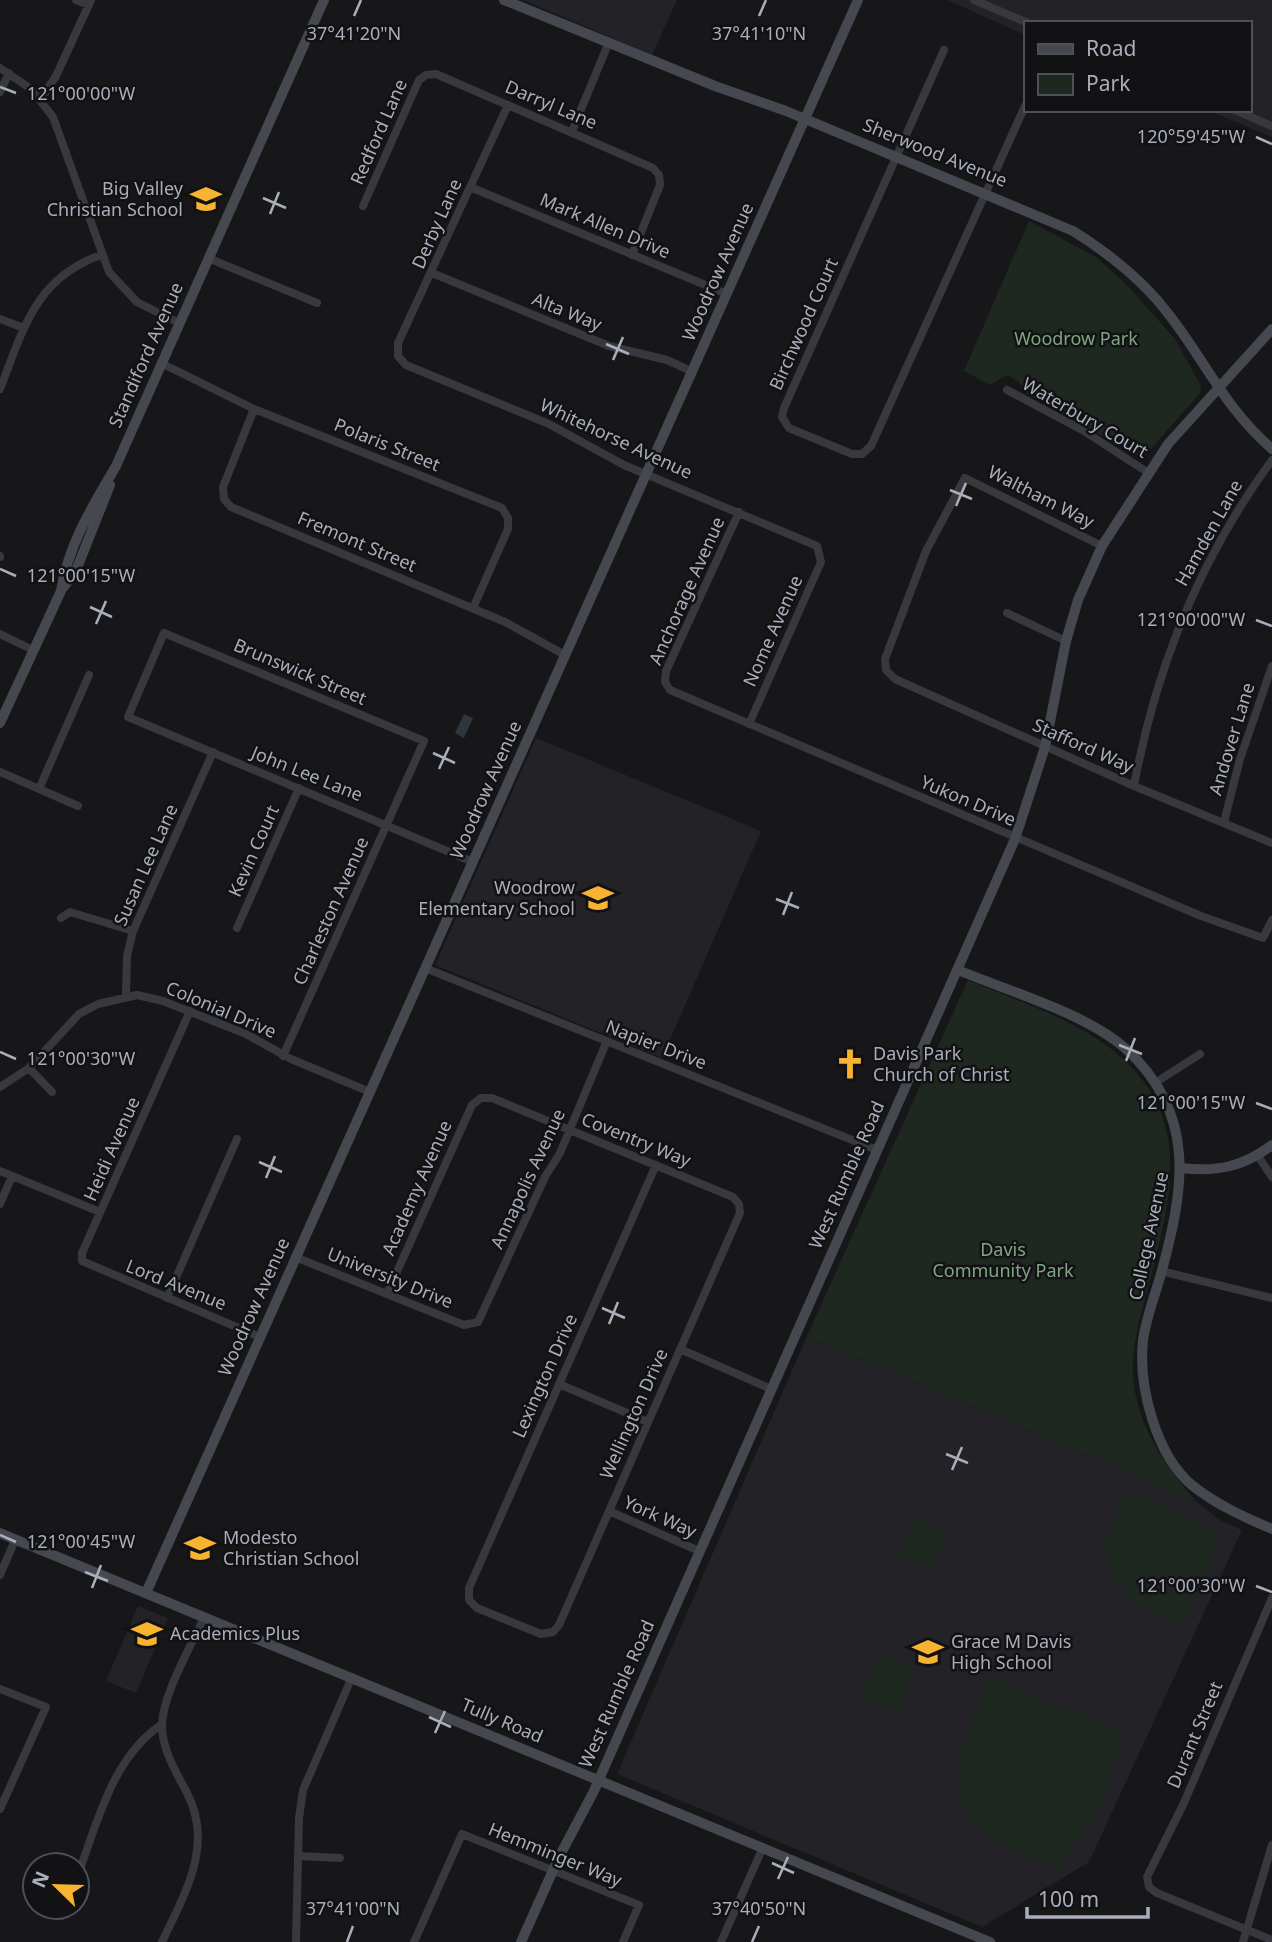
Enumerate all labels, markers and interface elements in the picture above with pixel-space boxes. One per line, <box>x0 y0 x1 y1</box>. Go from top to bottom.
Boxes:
text: 37°41'20"N <box>307 21 401 45</box>
text: 37°41'10"N <box>712 21 806 45</box>
legend <box>1024 21 1251 112</box>
text: Road <box>1086 34 1136 62</box>
text: Park <box>1086 69 1131 97</box>
street label: Darryl Lane <box>502 74 601 134</box>
street label: Redford Lane <box>344 75 412 188</box>
text: 121°00'00"W <box>27 81 135 105</box>
street label: Sherwood Avenue <box>860 112 1011 192</box>
text: 120°59'45"W <box>1137 124 1245 148</box>
street label: Derby Lane <box>406 175 467 272</box>
place label: Big Valley Christian School <box>47 176 184 221</box>
school or university icon: Big Valley Christian School <box>189 182 223 216</box>
street label: Mark Allen Drive <box>537 187 674 263</box>
street label: Woodrow Avenue <box>676 199 758 344</box>
street label: Birchwood Court <box>763 253 843 393</box>
street label: Standiford Avenue <box>102 278 188 431</box>
street label: Alta Way <box>529 286 607 336</box>
park label: Woodrow Park <box>1014 326 1138 350</box>
street label: Waterbury Court <box>1018 371 1153 463</box>
street label: Whitehorse Avenue <box>536 392 696 484</box>
street label: Polaris Street <box>331 412 444 476</box>
street label: Waltham Way <box>984 459 1099 534</box>
street label: Hamden Lane <box>1169 475 1247 590</box>
street label: Fremont Street <box>294 505 421 577</box>
street label: Anchorage Avenue <box>643 513 729 668</box>
text: 121°00'15"W <box>27 563 135 587</box>
street label: Nome Avenue <box>737 571 807 690</box>
text: 121°00'00"W <box>1137 607 1245 631</box>
street label: Brunswick Street <box>230 632 371 710</box>
street label: Andover Lane <box>1203 680 1260 798</box>
street label: Stafford Way <box>1029 712 1138 778</box>
street label: Woodrow Avenue <box>444 717 526 862</box>
street label: John Lee Lane <box>246 739 367 806</box>
street label: Yukon Drive <box>917 769 1020 831</box>
street label: Susan Lee Lane <box>108 800 183 929</box>
street label: Kevin Court <box>222 801 284 900</box>
street label: Charleston Avenue <box>287 833 374 988</box>
place label: Woodrow Elementary School <box>418 875 575 920</box>
school or university icon: Woodrow Elementary School <box>581 881 615 915</box>
street label: Colonial Drive <box>163 975 280 1043</box>
street label: Napier Drive <box>602 1014 710 1074</box>
place label: Davis Park Church of Christ <box>873 1041 1010 1086</box>
text: 121°00'30"W <box>27 1046 135 1070</box>
church icon: Davis Park Church of Christ <box>833 1047 867 1081</box>
text: 121°00'15"W <box>1137 1090 1245 1114</box>
street label: Heidi Avenue <box>77 1093 145 1205</box>
street label: West Rumble Road <box>803 1097 889 1252</box>
street label: Annapolis Avenue <box>484 1105 570 1252</box>
street label: Coventry Way <box>578 1106 695 1172</box>
street label: Academy Avenue <box>376 1116 457 1259</box>
street label: College Avenue <box>1123 1169 1173 1302</box>
street label: Woodrow Avenue <box>212 1234 294 1379</box>
park label: Davis Community Park <box>932 1237 1074 1282</box>
street label: University Drive <box>324 1241 457 1313</box>
street label: Lord Avenue <box>123 1253 230 1315</box>
street label: Lexington Drive <box>506 1310 582 1441</box>
street label: Wellington Drive <box>594 1345 673 1483</box>
street label: York Way <box>620 1489 701 1543</box>
place label: Modesto Christian School <box>223 1525 359 1570</box>
text: 121°00'45"W <box>27 1529 135 1553</box>
school or university icon: Modesto Christian School <box>183 1531 217 1565</box>
text: 121°00'30"W <box>1137 1573 1245 1597</box>
street label: West Rumble Road <box>573 1616 659 1771</box>
school or university icon: Academics Plus <box>130 1617 164 1651</box>
place label: Academics Plus <box>170 1621 300 1645</box>
place label: Grace M Davis High School <box>951 1629 1071 1674</box>
school or university icon: Grace M Davis High School <box>911 1635 945 1669</box>
street label: Durant Street <box>1161 1677 1228 1792</box>
street label: Tully Road <box>458 1692 547 1748</box>
street label: Hemminger Way <box>485 1816 626 1892</box>
north arrow <box>21 1851 91 1921</box>
text: N <box>25 1867 55 1892</box>
scale bar <box>1027 1876 1148 1920</box>
text: 100 m <box>1038 1885 1099 1913</box>
text: 37°41'00"N <box>306 1896 400 1920</box>
text: 37°40'50"N <box>712 1896 806 1920</box>

